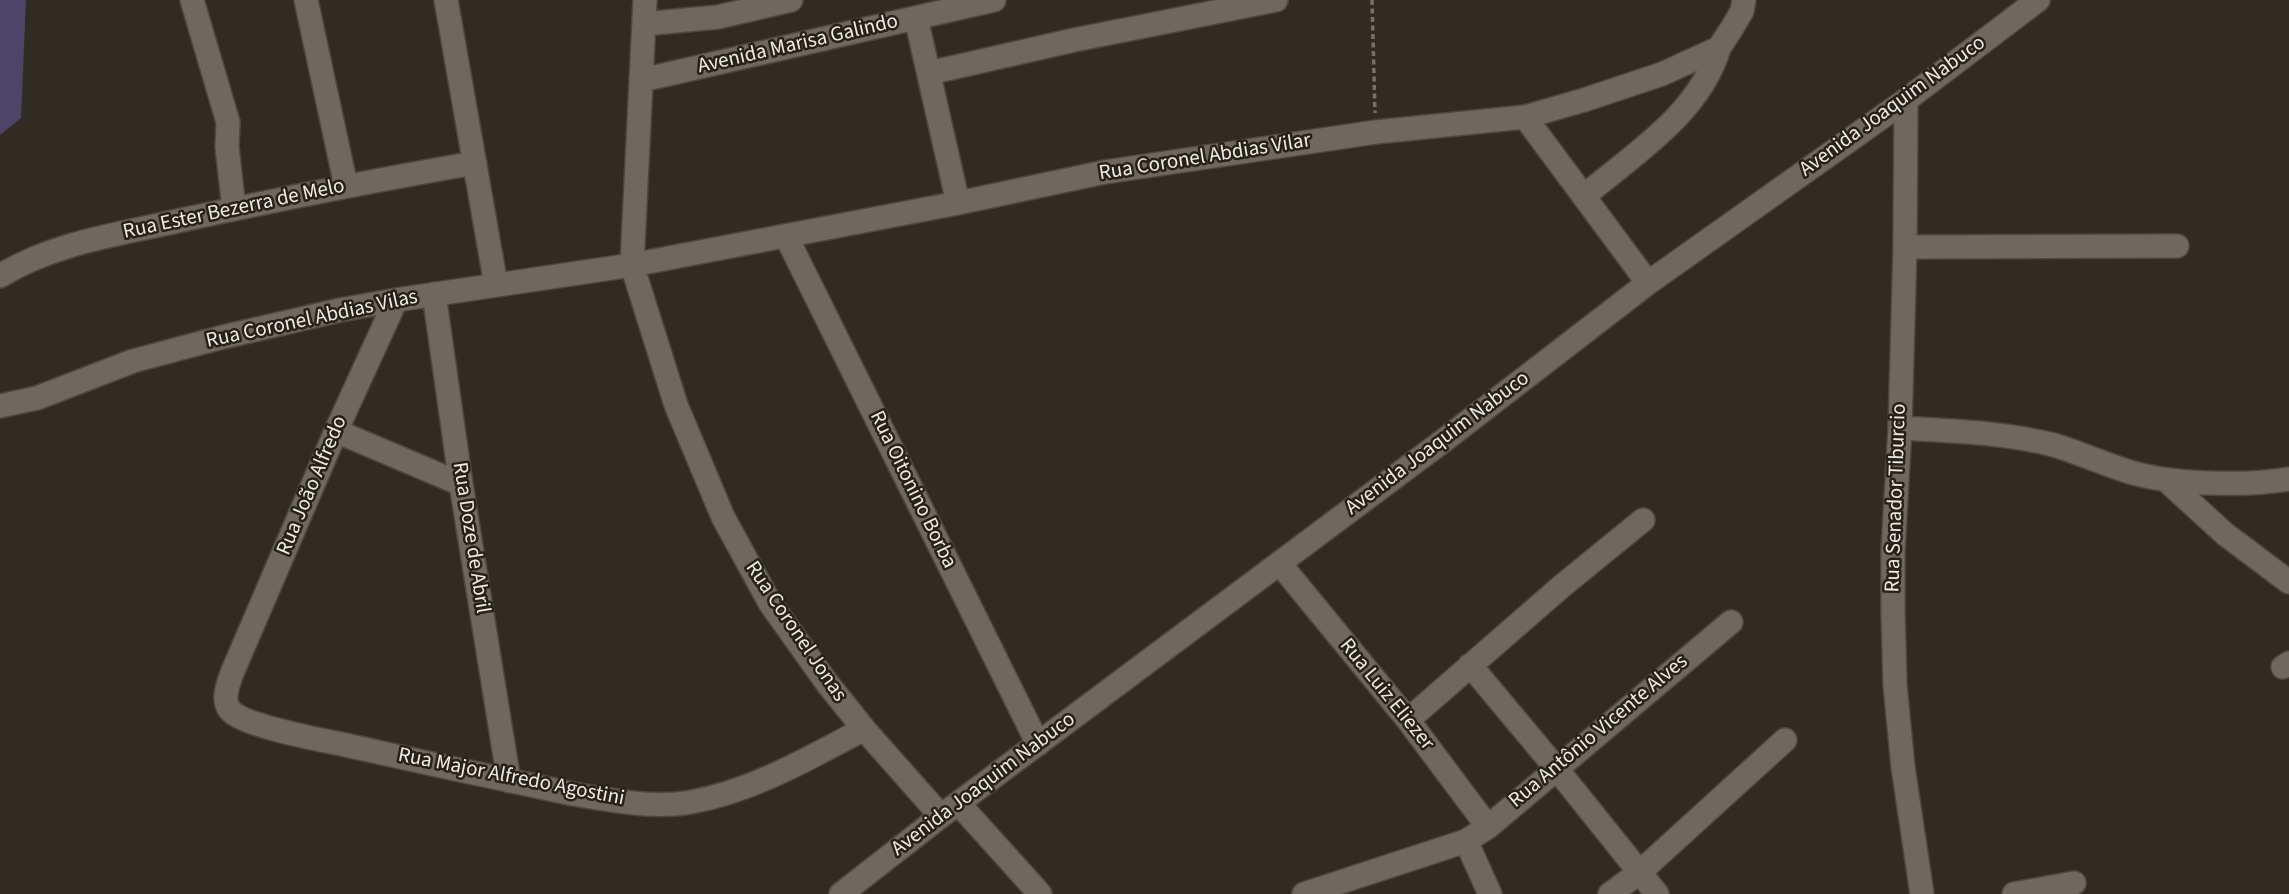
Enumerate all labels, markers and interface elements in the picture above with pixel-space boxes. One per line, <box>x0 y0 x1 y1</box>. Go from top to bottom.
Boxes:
street label: Avenida Marisa Galindo <box>695 10 901 80</box>
street label: Avenida Joaquim Nabuco <box>1795 31 1991 183</box>
street label: Rua Coronel Abdias Vilar <box>1097 129 1313 187</box>
street label: Rua Ester Bezerra de Melo <box>121 174 347 246</box>
street label: Rua Coronel Abdias Vilas <box>204 285 420 355</box>
street label: Avenida Joaquim Nabuco <box>1341 367 1535 521</box>
street label: Rua Senador Tiburcio <box>1881 403 1913 593</box>
street label: Rua Oitonino Borba <box>863 407 961 573</box>
street label: Rua João Alfredo <box>272 413 354 559</box>
street label: Rua Doze de Abril <box>446 461 494 615</box>
street label: Rua Coronel Jonas <box>739 557 851 707</box>
street label: Rua Luiz Eliezer <box>1333 634 1439 756</box>
street label: Rua Antônio Vicente Alves <box>1504 650 1694 814</box>
street label: Avenida Joaquim Nabuco <box>887 708 1081 862</box>
street label: Rua Major Alfredo Agostini <box>396 744 626 812</box>

